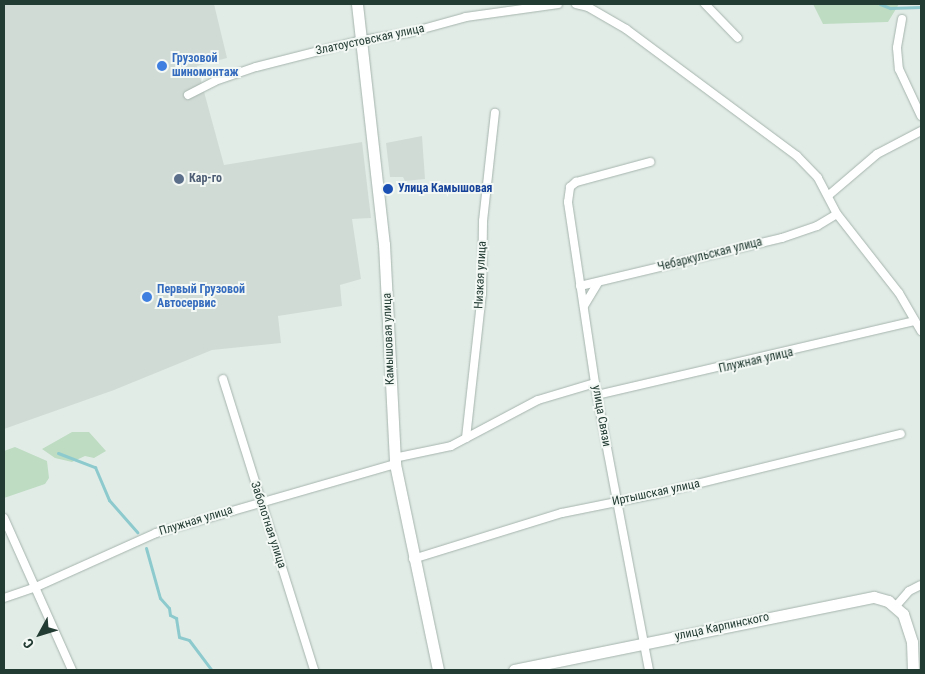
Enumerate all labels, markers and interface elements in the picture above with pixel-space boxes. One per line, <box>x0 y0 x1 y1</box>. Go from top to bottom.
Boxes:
street label: Златоустовская улица <box>314 21 426 59</box>
place label: Грузовой шиномонтаж <box>172 52 239 80</box>
marker: Грузовой шиномонтаж <box>156 60 168 72</box>
place label: Кар-го <box>189 172 222 186</box>
marker: Кар-го <box>173 173 185 185</box>
place label: Улица Камышовая <box>398 182 492 196</box>
marker: Улица Камышовая <box>382 183 394 195</box>
street label: Чебаркульская улица <box>656 235 764 275</box>
street label: Низкая улица <box>472 241 490 309</box>
place label: Первый Грузовой Автосервис <box>157 283 245 311</box>
marker: Первый Грузовой Автосервис <box>141 291 153 303</box>
street label: Камышовая улица <box>380 293 398 385</box>
street label: Плужная улица <box>717 345 795 377</box>
street label: улица Связи <box>589 384 613 448</box>
street label: Иртышская улица <box>611 477 701 509</box>
street label: Заболотная улица <box>247 480 289 570</box>
street label: Плужная улица <box>158 503 234 539</box>
north arrow <box>15 609 65 659</box>
street label: улица Карпинского <box>674 610 770 644</box>
text: С <box>20 635 37 652</box>

